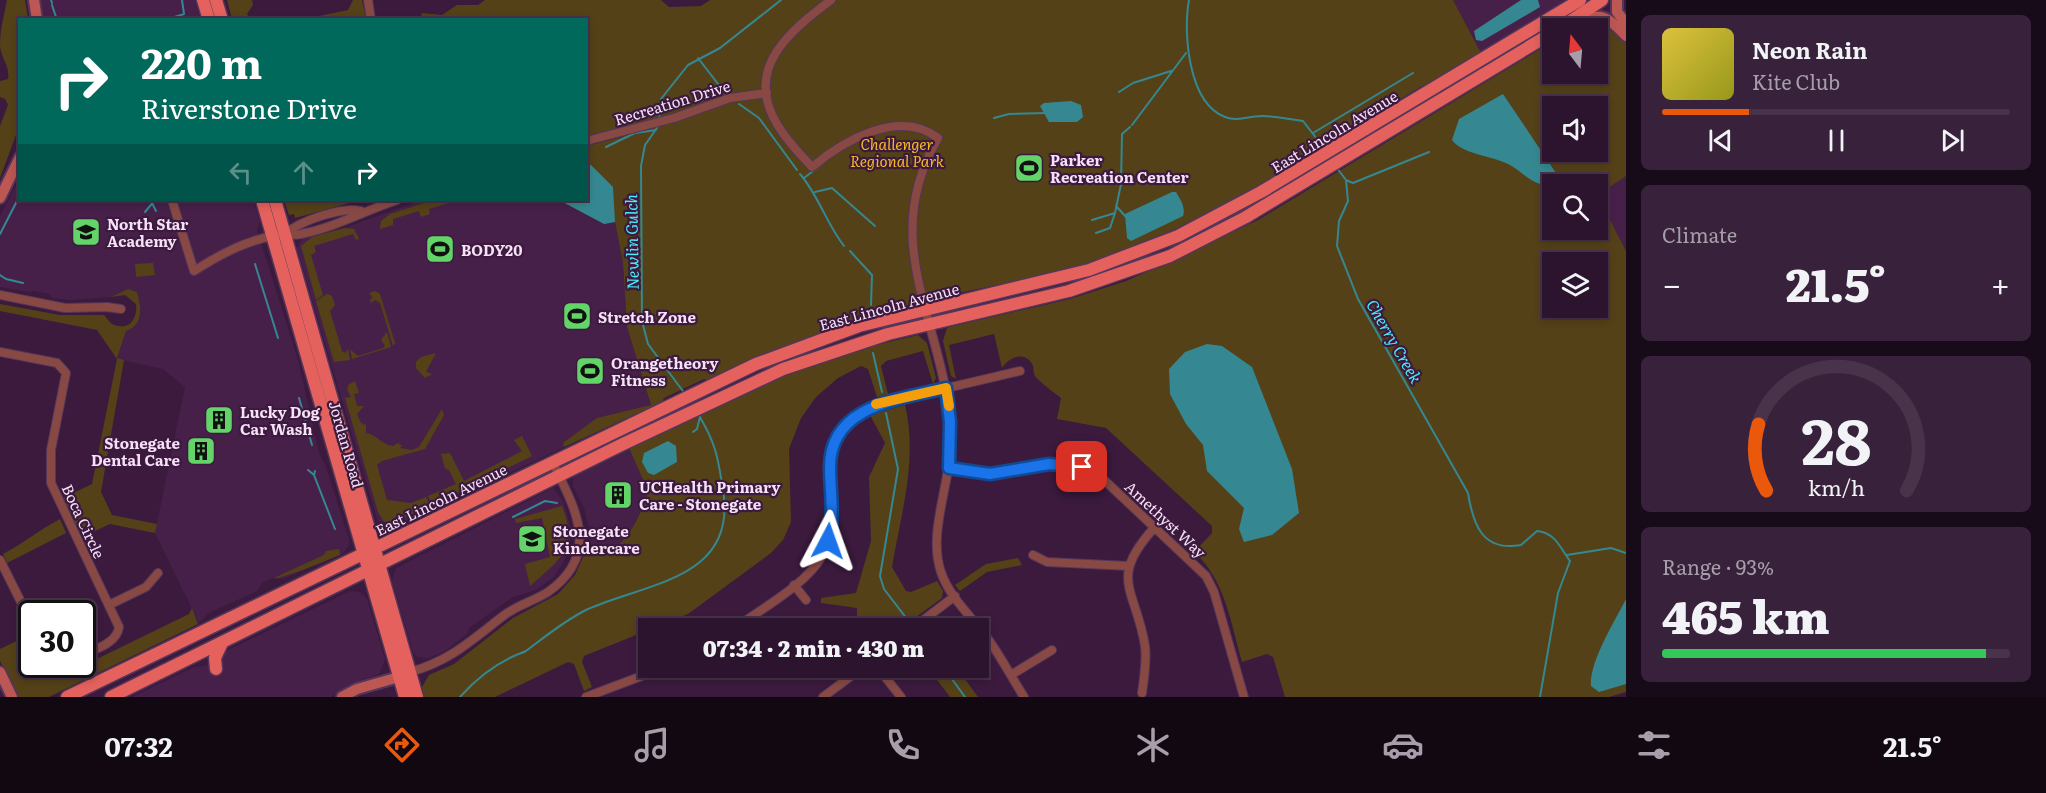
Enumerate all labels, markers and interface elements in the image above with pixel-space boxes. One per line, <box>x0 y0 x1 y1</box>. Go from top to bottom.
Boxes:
north arrow <box>1542 18 1608 84</box>
map controls <box>1542 18 1608 318</box>
text: 220 m <box>141 30 262 92</box>
text: Neon Rain <box>1752 33 1868 66</box>
icon: right <box>42 42 120 120</box>
text: Kite Club <box>1752 66 1840 96</box>
street label: Recreation Drive <box>611 73 733 131</box>
street label: East Lincoln Avenue <box>1266 84 1402 178</box>
text: Riverstone Drive <box>141 87 357 127</box>
button: sound <box>1542 96 1608 162</box>
icon: previous <box>1704 124 1737 157</box>
icon: pause <box>1820 124 1853 157</box>
icon: next <box>1936 124 1969 157</box>
park label: Challenger Regional Park <box>850 132 945 172</box>
place label: Parker Recreation Center <box>1050 148 1189 188</box>
sports icon: Parker Recreation Center <box>1013 152 1045 184</box>
icon: left <box>224 156 257 189</box>
icon: ahead <box>287 156 320 189</box>
icon: right <box>350 156 383 189</box>
button: search <box>1542 174 1608 240</box>
water label: Newlin Gulch <box>618 193 644 290</box>
place label: North Star Academy <box>107 212 188 252</box>
school or university icon: North Star Academy <box>70 216 102 248</box>
text: Climate <box>1662 219 1737 249</box>
sports icon: BODY20 <box>424 233 456 265</box>
place label: BODY20 <box>461 238 522 261</box>
text: 21.5° <box>1786 249 1886 316</box>
button: layers <box>1542 252 1608 318</box>
text: − <box>1662 258 1681 307</box>
text: + <box>1991 258 2010 307</box>
street label: East Lincoln Avenue <box>816 276 962 336</box>
water label: Cherry Creek <box>1361 295 1429 388</box>
sports icon: Stretch Zone <box>561 300 593 332</box>
place label: Stretch Zone <box>598 305 696 328</box>
place label: Orangetheory Fitness <box>611 351 719 391</box>
sports icon: Orangetheory Fitness <box>574 355 606 387</box>
text: 28 <box>1801 392 1871 484</box>
street label: Jordan Road <box>324 398 370 490</box>
place label: Lucky Dog Car Wash <box>240 400 321 440</box>
building icon: Lucky Dog Car Wash <box>203 404 235 436</box>
place label: Stonegate Dental Care <box>91 431 181 471</box>
building icon: Stonegate Dental Care <box>185 435 217 467</box>
pin <box>1056 441 1107 492</box>
icon: arrive <box>1065 450 1098 483</box>
street label: East Lincoln Avenue <box>371 457 511 541</box>
text: km/h <box>1807 471 1865 503</box>
place label: UCHealth Primary Care - Stonegate <box>639 475 781 515</box>
street label: Amethyst Way <box>1120 475 1212 563</box>
building icon: UCHealth Primary Care - Stonegate <box>602 479 634 511</box>
street label: Boca Circle <box>57 480 111 562</box>
position arrow <box>796 509 860 573</box>
place label: Stonegate Kindercare <box>553 519 640 559</box>
school or university icon: Stonegate Kindercare <box>516 523 548 555</box>
text: Range · 93% <box>1662 551 1774 581</box>
text: 465 km <box>1662 581 1830 648</box>
speed limit sign: 30 <box>18 600 96 678</box>
text: 07:34 · 2 min · 430 m <box>703 631 924 664</box>
icon: directions <box>381 724 423 766</box>
icon: music <box>631 724 673 766</box>
icon: phone <box>882 724 924 766</box>
icon: climate <box>1132 724 1174 766</box>
icon: car <box>1382 724 1424 766</box>
icon: filters <box>1633 724 1675 766</box>
text: 07:32 <box>104 725 173 765</box>
text: 21.5° <box>1883 725 1942 765</box>

